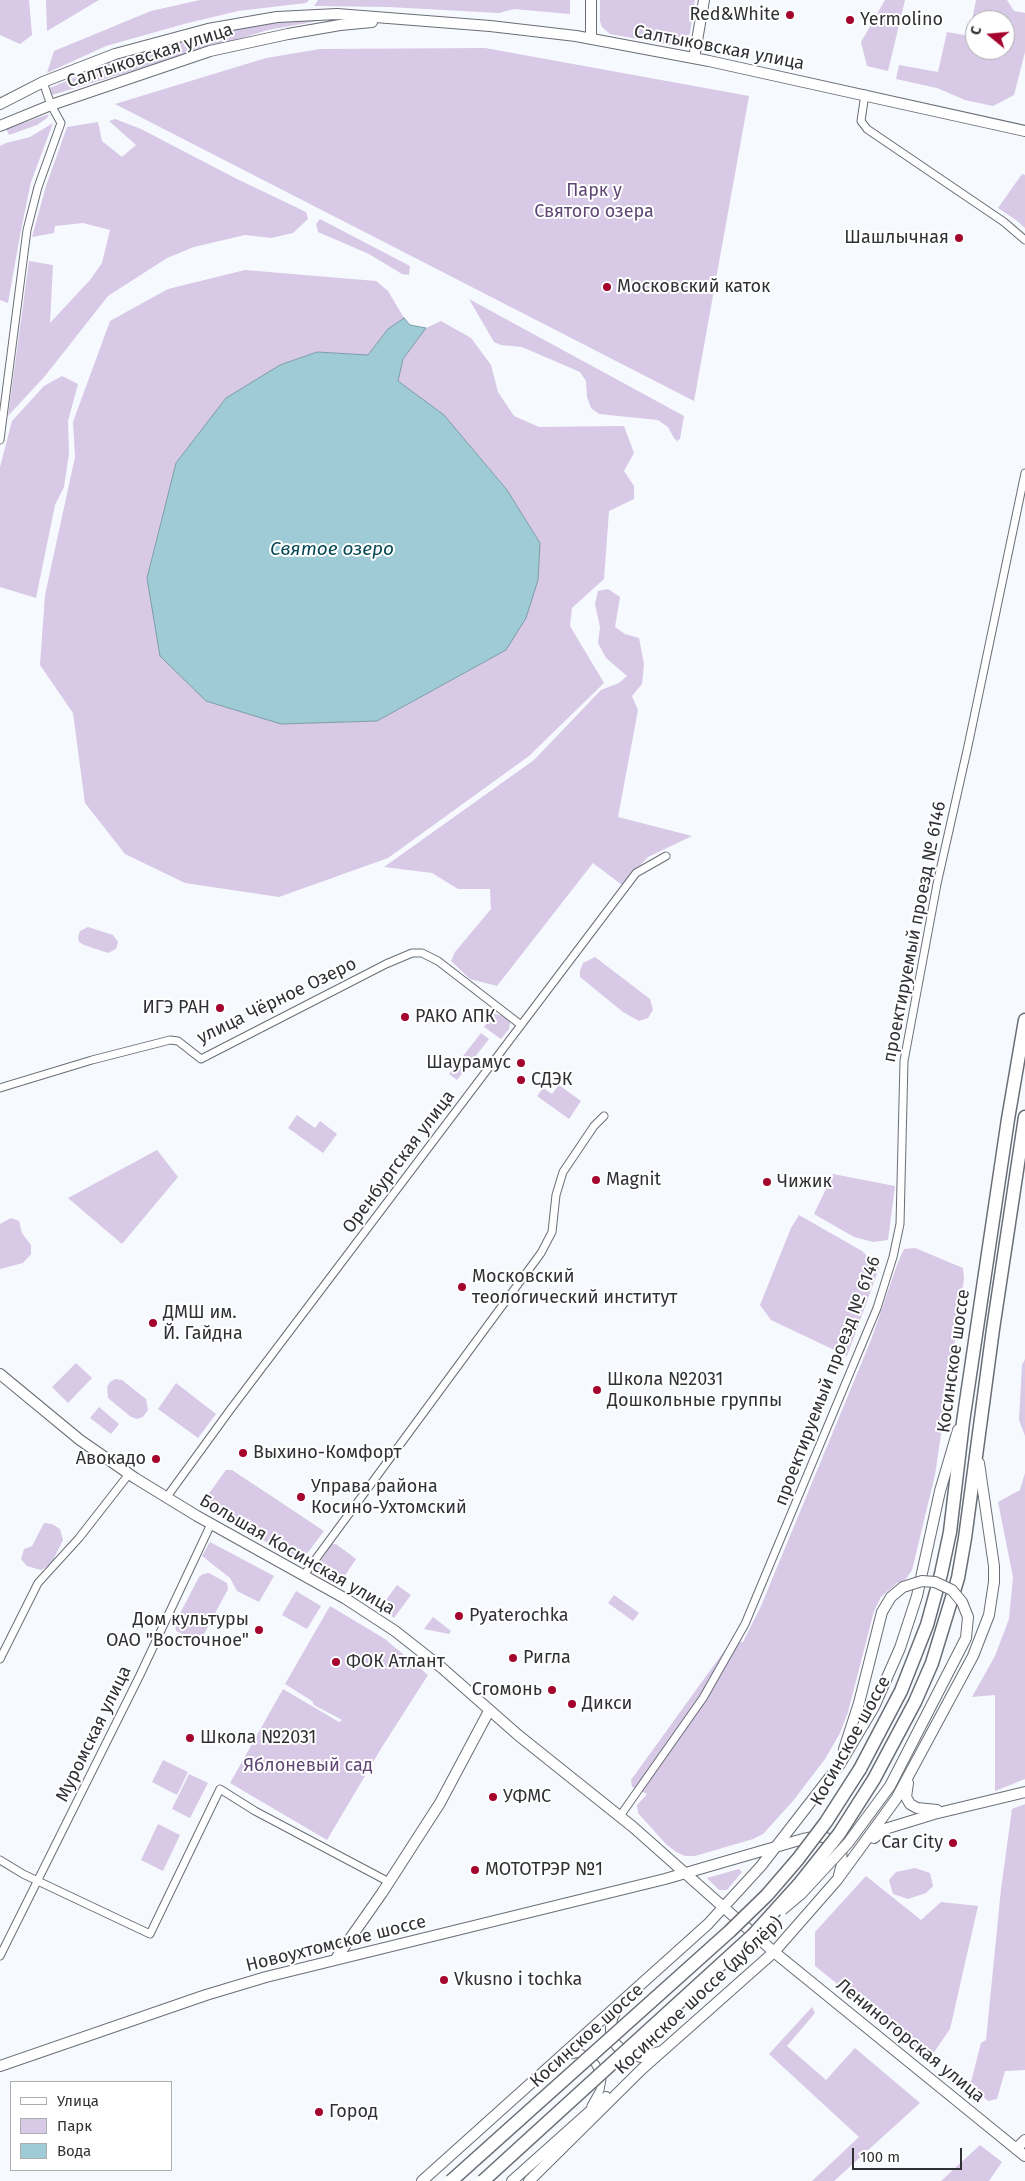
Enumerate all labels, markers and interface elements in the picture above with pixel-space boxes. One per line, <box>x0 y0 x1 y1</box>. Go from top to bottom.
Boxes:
place label: Red&White <box>689 4 780 26</box>
marker: Red&White <box>784 9 796 21</box>
place label: Yermolino <box>860 9 943 31</box>
north arrow <box>965 10 1015 60</box>
marker: Yermolino <box>844 14 856 26</box>
street label: Салтыковская улица <box>64 19 236 93</box>
street label: Салтыковская улица <box>632 21 806 75</box>
text: С <box>967 24 985 37</box>
park label: Парк у Святого озера <box>534 180 654 222</box>
place label: Шашлычная <box>844 227 949 249</box>
marker: Шашлычная <box>953 232 965 244</box>
place label: Московский каток <box>617 276 770 298</box>
marker: Московский каток <box>601 281 613 293</box>
water label: Святое озеро <box>270 539 394 561</box>
street label: проектируемый проезд № 6146 <box>879 800 951 1064</box>
street label: улица Чёрное Озеро <box>194 953 360 1049</box>
place label: ИГЭ РАН <box>143 997 210 1019</box>
marker: ИГЭ РАН <box>214 1002 226 1014</box>
place label: РАКО АПК <box>415 1006 495 1028</box>
marker: РАКО АПК <box>399 1011 411 1023</box>
place label: Шаурамус <box>426 1052 511 1074</box>
marker: Шаурамус <box>515 1057 527 1069</box>
place label: СДЭК <box>531 1069 572 1091</box>
marker: СДЭК <box>515 1074 527 1086</box>
street label: Оренбургская улица <box>338 1086 460 1238</box>
place label: Magnit <box>606 1169 661 1191</box>
place label: Чижик <box>777 1171 832 1193</box>
marker: Magnit <box>590 1174 602 1186</box>
marker: Чижик <box>761 1176 773 1188</box>
street label: проектируемый проезд № 6146 <box>770 1253 886 1509</box>
place label: Московский теологический институт <box>472 1266 677 1308</box>
marker: Московский теологический институт <box>456 1281 468 1293</box>
street label: Косинское шоссе <box>933 1288 975 1434</box>
place label: ДМШ им. Й. Гайдна <box>163 1302 243 1345</box>
marker: ДМШ им. Й. Гайдна <box>147 1317 159 1329</box>
place label: Школа №2031 Дошкольные группы <box>607 1369 782 1412</box>
marker: Школа №2031 Дошкольные группы <box>591 1384 603 1396</box>
place label: Выхино-Комфорт <box>253 1442 402 1464</box>
marker: Выхино-Комфорт <box>237 1447 249 1459</box>
place label: Авокадо <box>76 1448 146 1470</box>
marker: Авокадо <box>150 1453 162 1465</box>
place label: Управа района Косино-Ухтомский <box>311 1476 467 1518</box>
street label: Большая Косинская улица <box>195 1490 399 1620</box>
marker: Управа района Косино-Ухтомский <box>295 1491 307 1503</box>
place label: Pyaterochka <box>469 1605 569 1627</box>
place label: Дом культуры ОАО "Восточное" <box>106 1609 249 1652</box>
marker: Pyaterochka <box>453 1610 465 1622</box>
marker: Дом культуры ОАО "Восточное" <box>253 1624 265 1636</box>
place label: Ригла <box>523 1647 571 1669</box>
place label: ФОК Атлант <box>346 1651 445 1673</box>
marker: Ригла <box>507 1652 519 1664</box>
marker: ФОК Атлант <box>330 1656 342 1668</box>
street label: Муромская улица <box>52 1663 136 1805</box>
street label: Косинское шоссе <box>806 1672 896 1810</box>
place label: Сгомонь <box>472 1679 542 1701</box>
marker: Сгомонь <box>546 1684 558 1696</box>
place label: Дикси <box>582 1693 632 1715</box>
marker: Дикси <box>566 1698 578 1710</box>
place label: Школа №2031 <box>200 1727 316 1749</box>
marker: Школа №2031 <box>184 1732 196 1744</box>
park label: Яблоневый сад <box>243 1755 373 1777</box>
place label: УФМС <box>503 1786 551 1808</box>
marker: УФМС <box>487 1791 499 1803</box>
place label: Car City <box>881 1832 943 1854</box>
marker: Car City <box>947 1837 959 1849</box>
place label: МОТОТРЭР №1 <box>485 1859 603 1881</box>
marker: МОТОТРЭР №1 <box>469 1864 481 1876</box>
street label: Новоухтомское шоссе <box>244 1911 428 1977</box>
street label: Косинское шоссе (дублёр) <box>611 1913 787 2079</box>
place label: Vkusno i tochka <box>454 1969 582 1991</box>
marker: Vkusno i tochka <box>438 1974 450 1986</box>
street label: Лениногорская улица <box>831 1974 989 2108</box>
street label: Косинское шоссе <box>526 1979 648 2093</box>
legend <box>10 2081 172 2171</box>
text: Улица <box>57 2092 99 2110</box>
place label: Город <box>329 2101 378 2123</box>
marker: Город <box>313 2106 325 2118</box>
text: Парк <box>57 2117 92 2135</box>
scale bar <box>855 2138 965 2170</box>
text: Вода <box>57 2142 91 2160</box>
text: 100 m <box>860 2148 900 2166</box>

